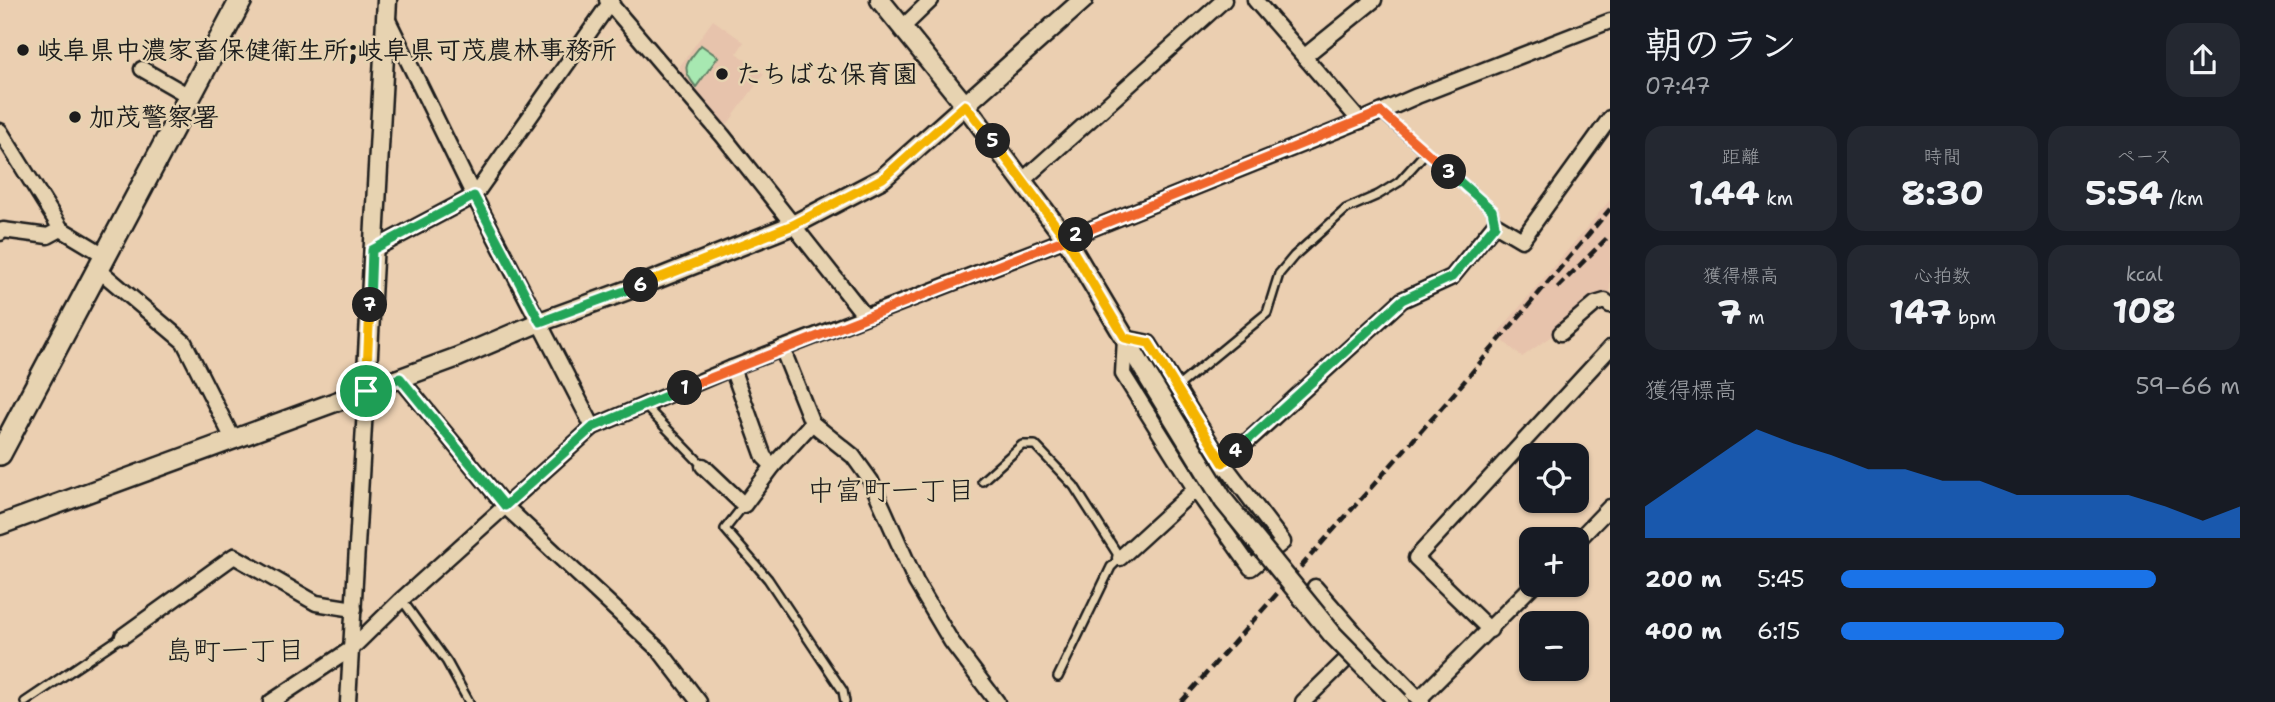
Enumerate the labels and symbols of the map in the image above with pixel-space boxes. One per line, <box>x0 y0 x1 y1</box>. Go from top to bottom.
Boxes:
place label: 岐阜県中濃家畜保健衛生所;岐阜県可茂農林事務所 <box>37 32 617 67</box>
marker: 岐阜県中濃家畜保健衛生所;岐阜県可茂農林事務所 <box>15 42 31 58</box>
place label: たちばな保育園 <box>736 56 918 91</box>
marker: たちばな保育園 <box>714 66 730 82</box>
place label: 加茂警察署 <box>89 99 219 134</box>
marker: 加茂警察署 <box>67 109 83 125</box>
pin: 5 <box>976 124 1010 158</box>
pin: 3 <box>1432 154 1466 190</box>
pin: 2 <box>1058 218 1094 252</box>
pin: 6 <box>624 268 658 302</box>
pin: 7 <box>352 288 388 322</box>
pin <box>336 361 396 421</box>
pin: 1 <box>668 370 702 406</box>
pin: 4 <box>1218 434 1254 468</box>
district label: 中富町一丁目 <box>807 471 975 509</box>
district label: 島町一丁目 <box>165 631 305 669</box>

